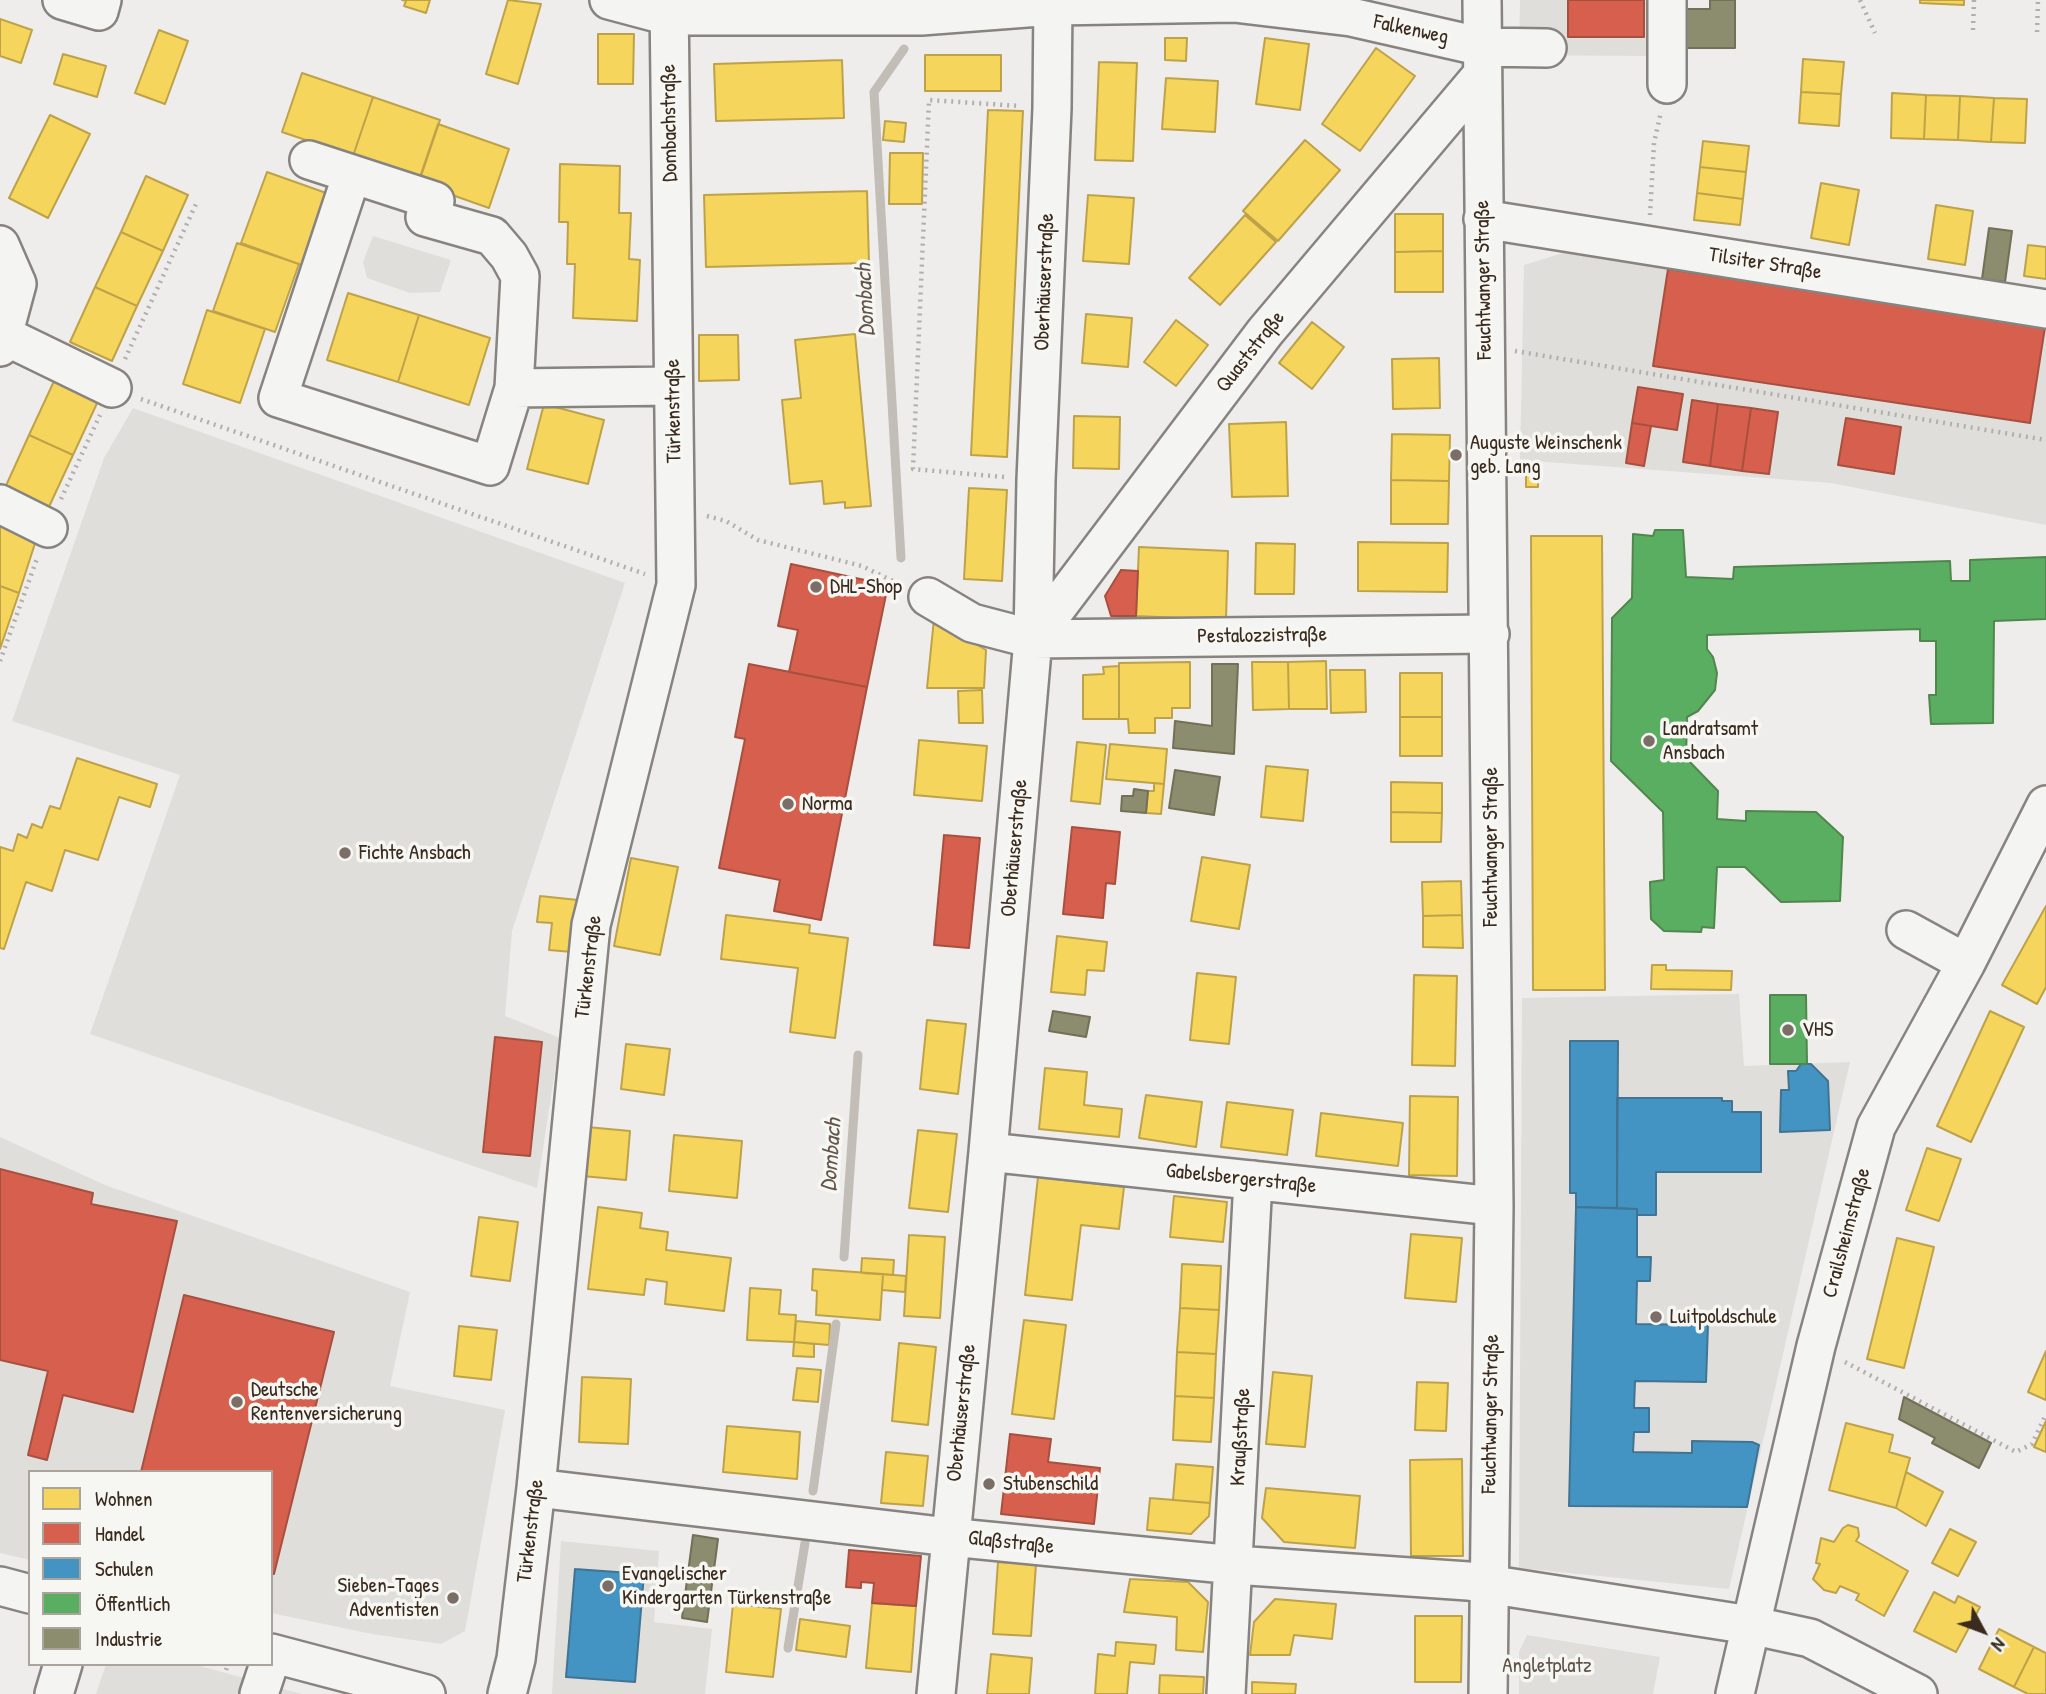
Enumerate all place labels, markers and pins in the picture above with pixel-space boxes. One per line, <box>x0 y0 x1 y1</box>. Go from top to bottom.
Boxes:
place label: Auguste Weinschenk geb. Lang <box>1470 430 1622 480</box>
marker: Auguste Weinschenk geb. Lang <box>1448 447 1464 463</box>
place label: DHL-Shop <box>830 574 902 600</box>
marker: DHL-Shop <box>808 579 824 595</box>
place label: Landratsamt Ansbach <box>1663 716 1758 766</box>
marker: Landratsamt Ansbach <box>1641 733 1657 749</box>
place label: Norma <box>802 791 852 817</box>
marker: Norma <box>780 796 796 812</box>
place label: Fichte Ansbach <box>359 840 471 866</box>
marker: Fichte Ansbach <box>337 845 353 861</box>
place label: VHS <box>1802 1017 1833 1043</box>
marker: VHS <box>1780 1022 1796 1038</box>
place label: Luitpoldschule <box>1670 1304 1777 1330</box>
marker: Luitpoldschule <box>1648 1309 1664 1325</box>
place label: Deutsche Rentenversicherung <box>251 1377 402 1427</box>
marker: Deutsche Rentenversicherung <box>229 1394 245 1410</box>
place label: Stubenschild <box>1003 1471 1098 1497</box>
marker: Stubenschild <box>981 1476 997 1492</box>
place label: Evangelischer Kindergarten Türkenstraße <box>622 1561 831 1611</box>
place label: Sieben-Tages Adventisten <box>337 1573 439 1623</box>
marker: Evangelischer Kindergarten Türkenstraße <box>600 1578 616 1594</box>
marker: Sieben-Tages Adventisten <box>445 1590 461 1606</box>

